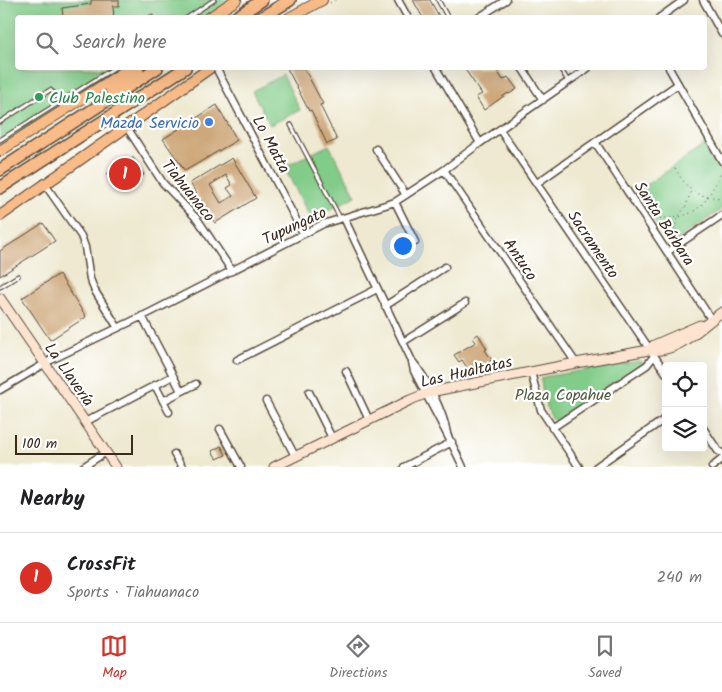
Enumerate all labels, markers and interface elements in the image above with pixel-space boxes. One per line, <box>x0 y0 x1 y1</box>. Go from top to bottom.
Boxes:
search box <box>15 15 707 70</box>
text: Search here <box>73 28 167 58</box>
icon: search <box>33 29 61 57</box>
place label: Club Palestino <box>49 86 145 111</box>
marker: Club Palestino <box>33 91 45 103</box>
place label: Mazda Servicio <box>100 111 199 136</box>
street label: Lo Matta <box>245 111 296 178</box>
marker: Mazda Servicio <box>203 116 215 128</box>
street label: Tiahuanaco <box>155 154 221 228</box>
pin: 1 <box>109 155 141 193</box>
street label: Santa Bárbara <box>627 177 700 271</box>
street label: Tupungato <box>258 201 331 252</box>
street label: Sacramento <box>561 206 625 284</box>
your location <box>390 233 416 259</box>
street label: Antuco <box>496 234 543 286</box>
street label: La Llavería <box>37 338 100 412</box>
street label: Las Hualtatas <box>418 350 515 395</box>
map controls <box>662 362 707 452</box>
button: locate <box>662 362 707 407</box>
park label: Plaza Copahue <box>515 383 611 408</box>
button: layers <box>662 407 707 452</box>
scale bar <box>15 432 132 455</box>
text: 100 m <box>22 433 57 455</box>
text: Nearby <box>20 483 85 516</box>
text: CrossFit <box>67 550 136 580</box>
text: 1 <box>34 565 38 590</box>
text: 240 m <box>657 565 702 590</box>
text: Sports · Tiahuanaco <box>67 580 199 605</box>
tab: Map <box>100 632 128 684</box>
tab: Directions <box>329 632 387 684</box>
tab: Saved <box>588 632 622 684</box>

